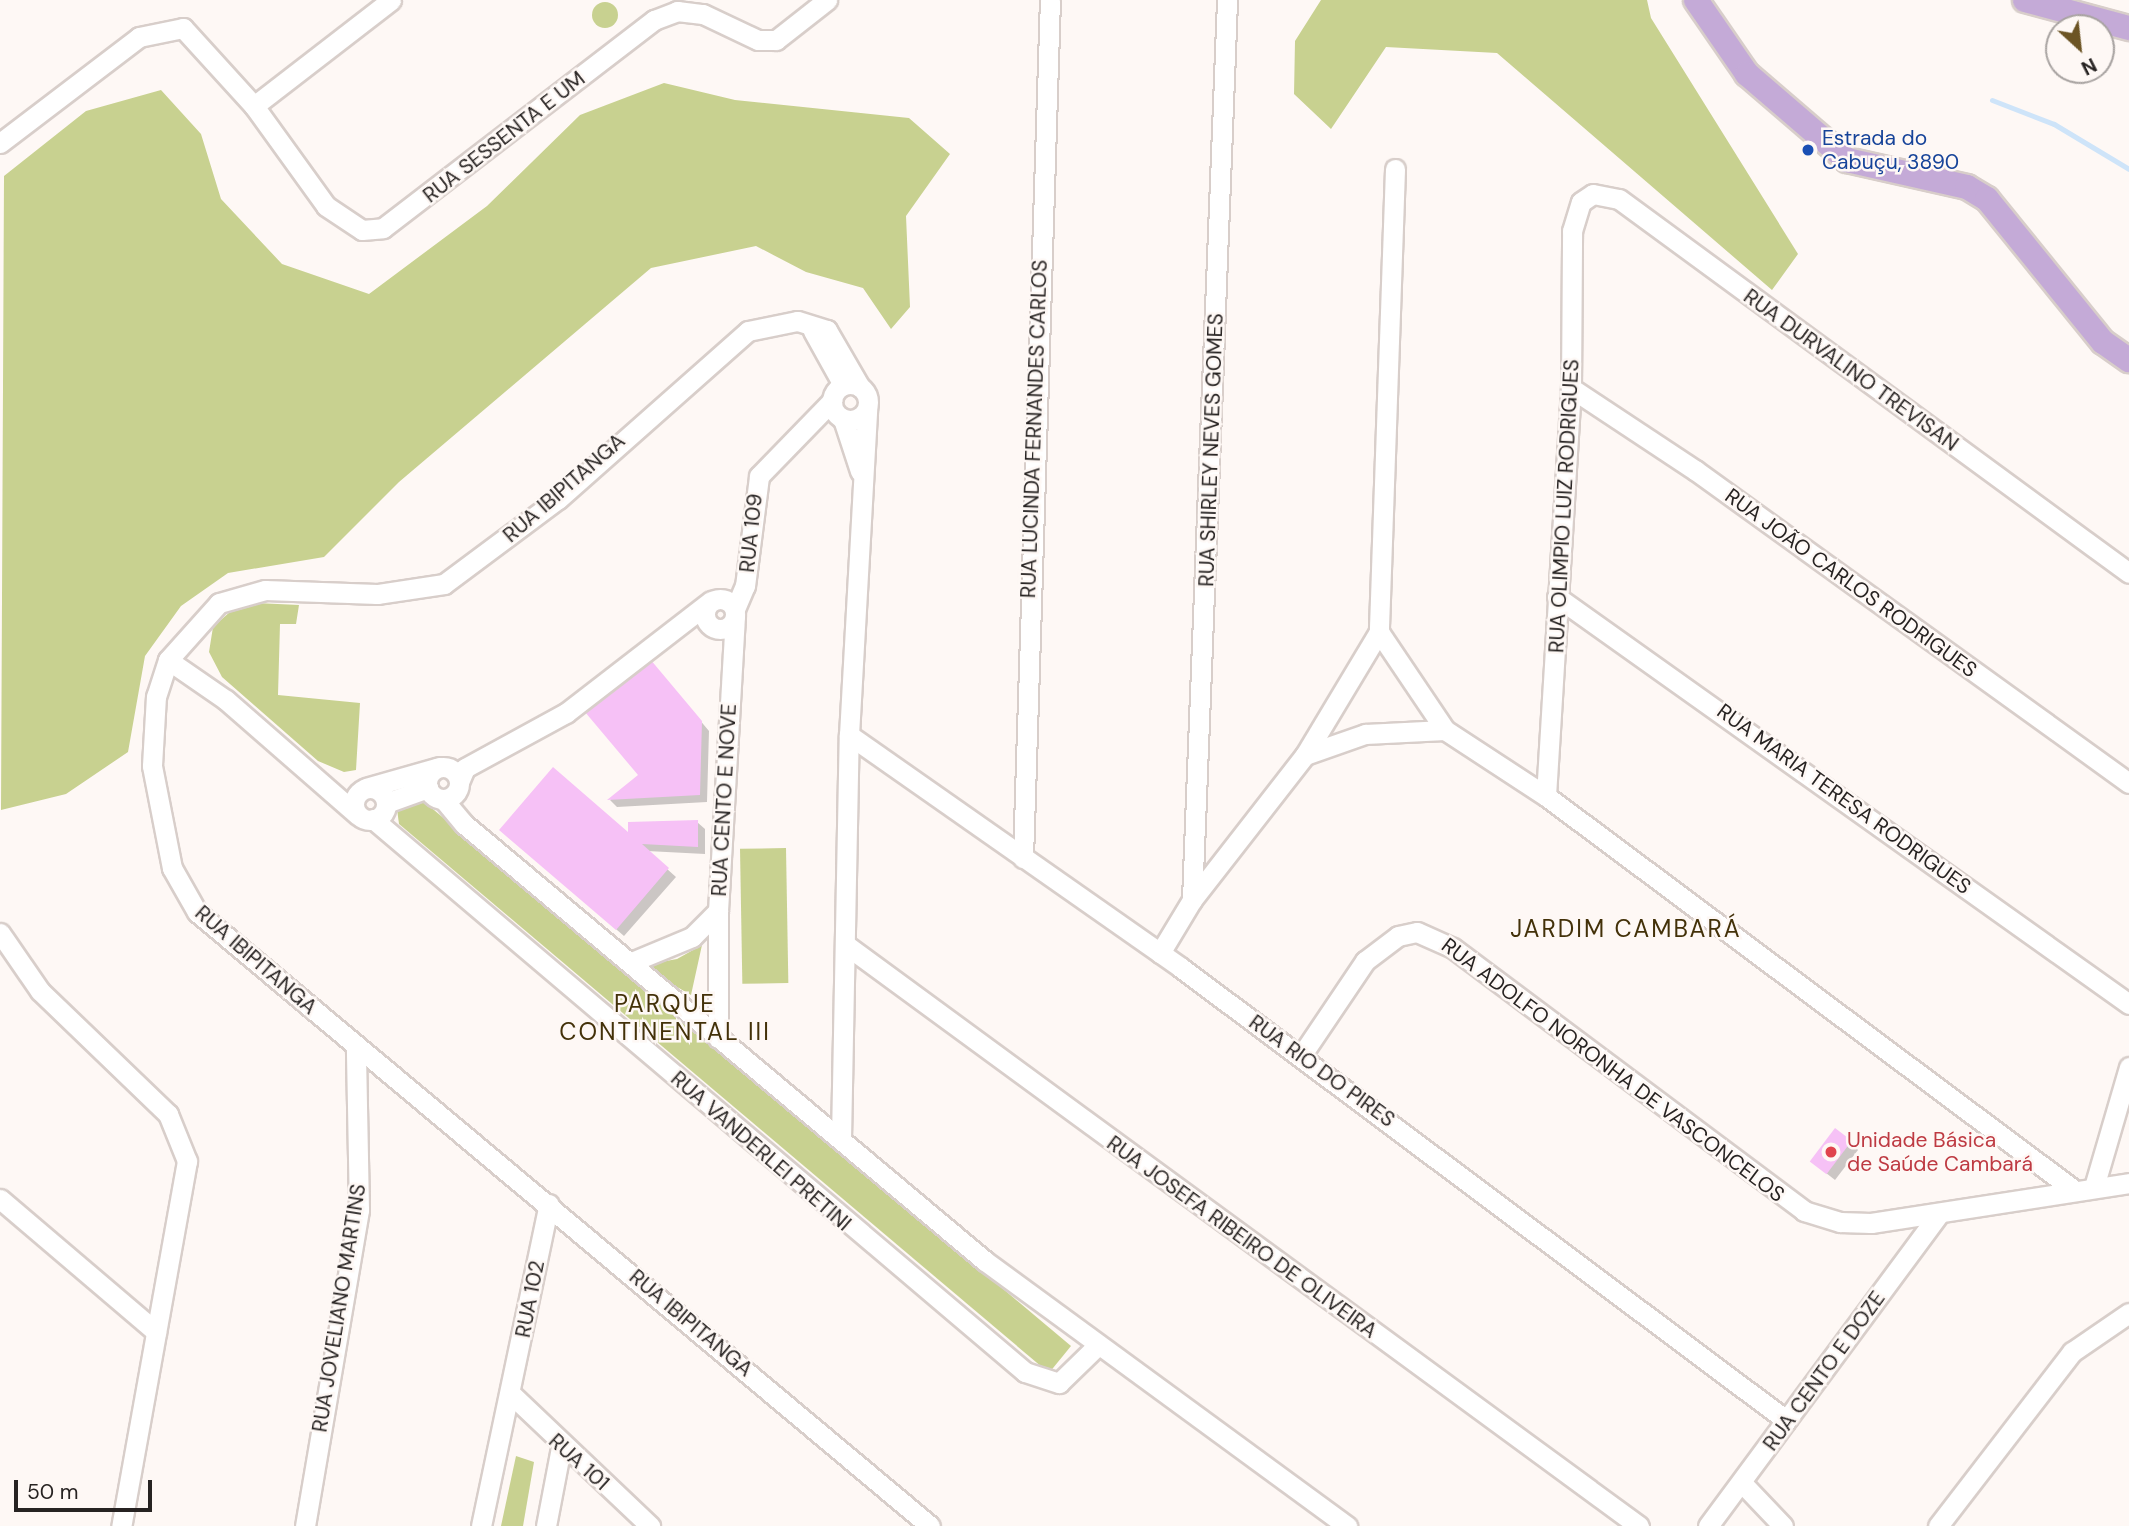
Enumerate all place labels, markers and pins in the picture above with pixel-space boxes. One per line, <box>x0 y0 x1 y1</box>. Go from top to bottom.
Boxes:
place label: Estrada do Cabuçu, 3890 <box>1822 125 1959 175</box>
marker: Estrada do Cabuçu, 3890 <box>1800 142 1816 158</box>
place label: Unidade Básica de Saúde Cambará <box>1847 1127 2033 1177</box>
marker: Unidade Básica de Saúde Cambará <box>1821 1142 1841 1162</box>

